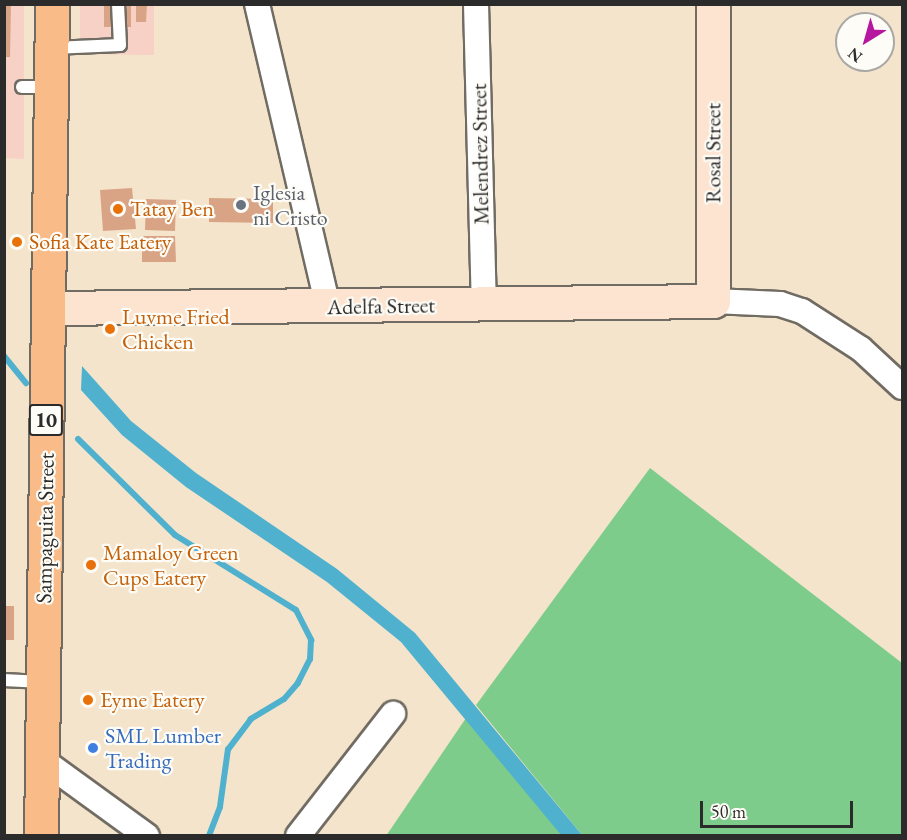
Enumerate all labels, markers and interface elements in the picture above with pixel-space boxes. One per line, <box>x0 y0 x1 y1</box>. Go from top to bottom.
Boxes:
north arrow <box>835 12 895 72</box>
text: N <box>844 43 867 67</box>
street label: Melendrez Street <box>466 83 494 225</box>
street label: Rosal Street <box>700 103 726 203</box>
place label: Iglesia ni Cristo <box>253 179 328 230</box>
place label: Tatay Ben <box>130 196 214 222</box>
marker: Iglesia ni Cristo <box>234 198 248 212</box>
marker: Tatay Ben <box>111 202 125 216</box>
place label: Sofia Kate Eatery <box>29 229 171 255</box>
marker: Sofia Kate Eatery <box>10 235 24 249</box>
street label: Adelfa Street <box>327 292 435 320</box>
place label: Luvme Fried Chicken <box>122 303 230 354</box>
marker: Luvme Fried Chicken <box>103 322 117 336</box>
road number: 10 <box>28 402 64 438</box>
street label: Sampaguita Street <box>30 452 60 604</box>
place label: Mamaloy Green Cups Eatery <box>103 539 239 590</box>
marker: Mamaloy Green Cups Eatery <box>84 558 98 572</box>
place label: Eyme Eatery <box>100 687 205 713</box>
marker: Eyme Eatery <box>81 693 95 707</box>
place label: SML Lumber Trading <box>105 722 221 774</box>
marker: SML Lumber Trading <box>86 741 100 755</box>
scale bar <box>703 789 856 827</box>
text: 50 m <box>711 800 746 823</box>

